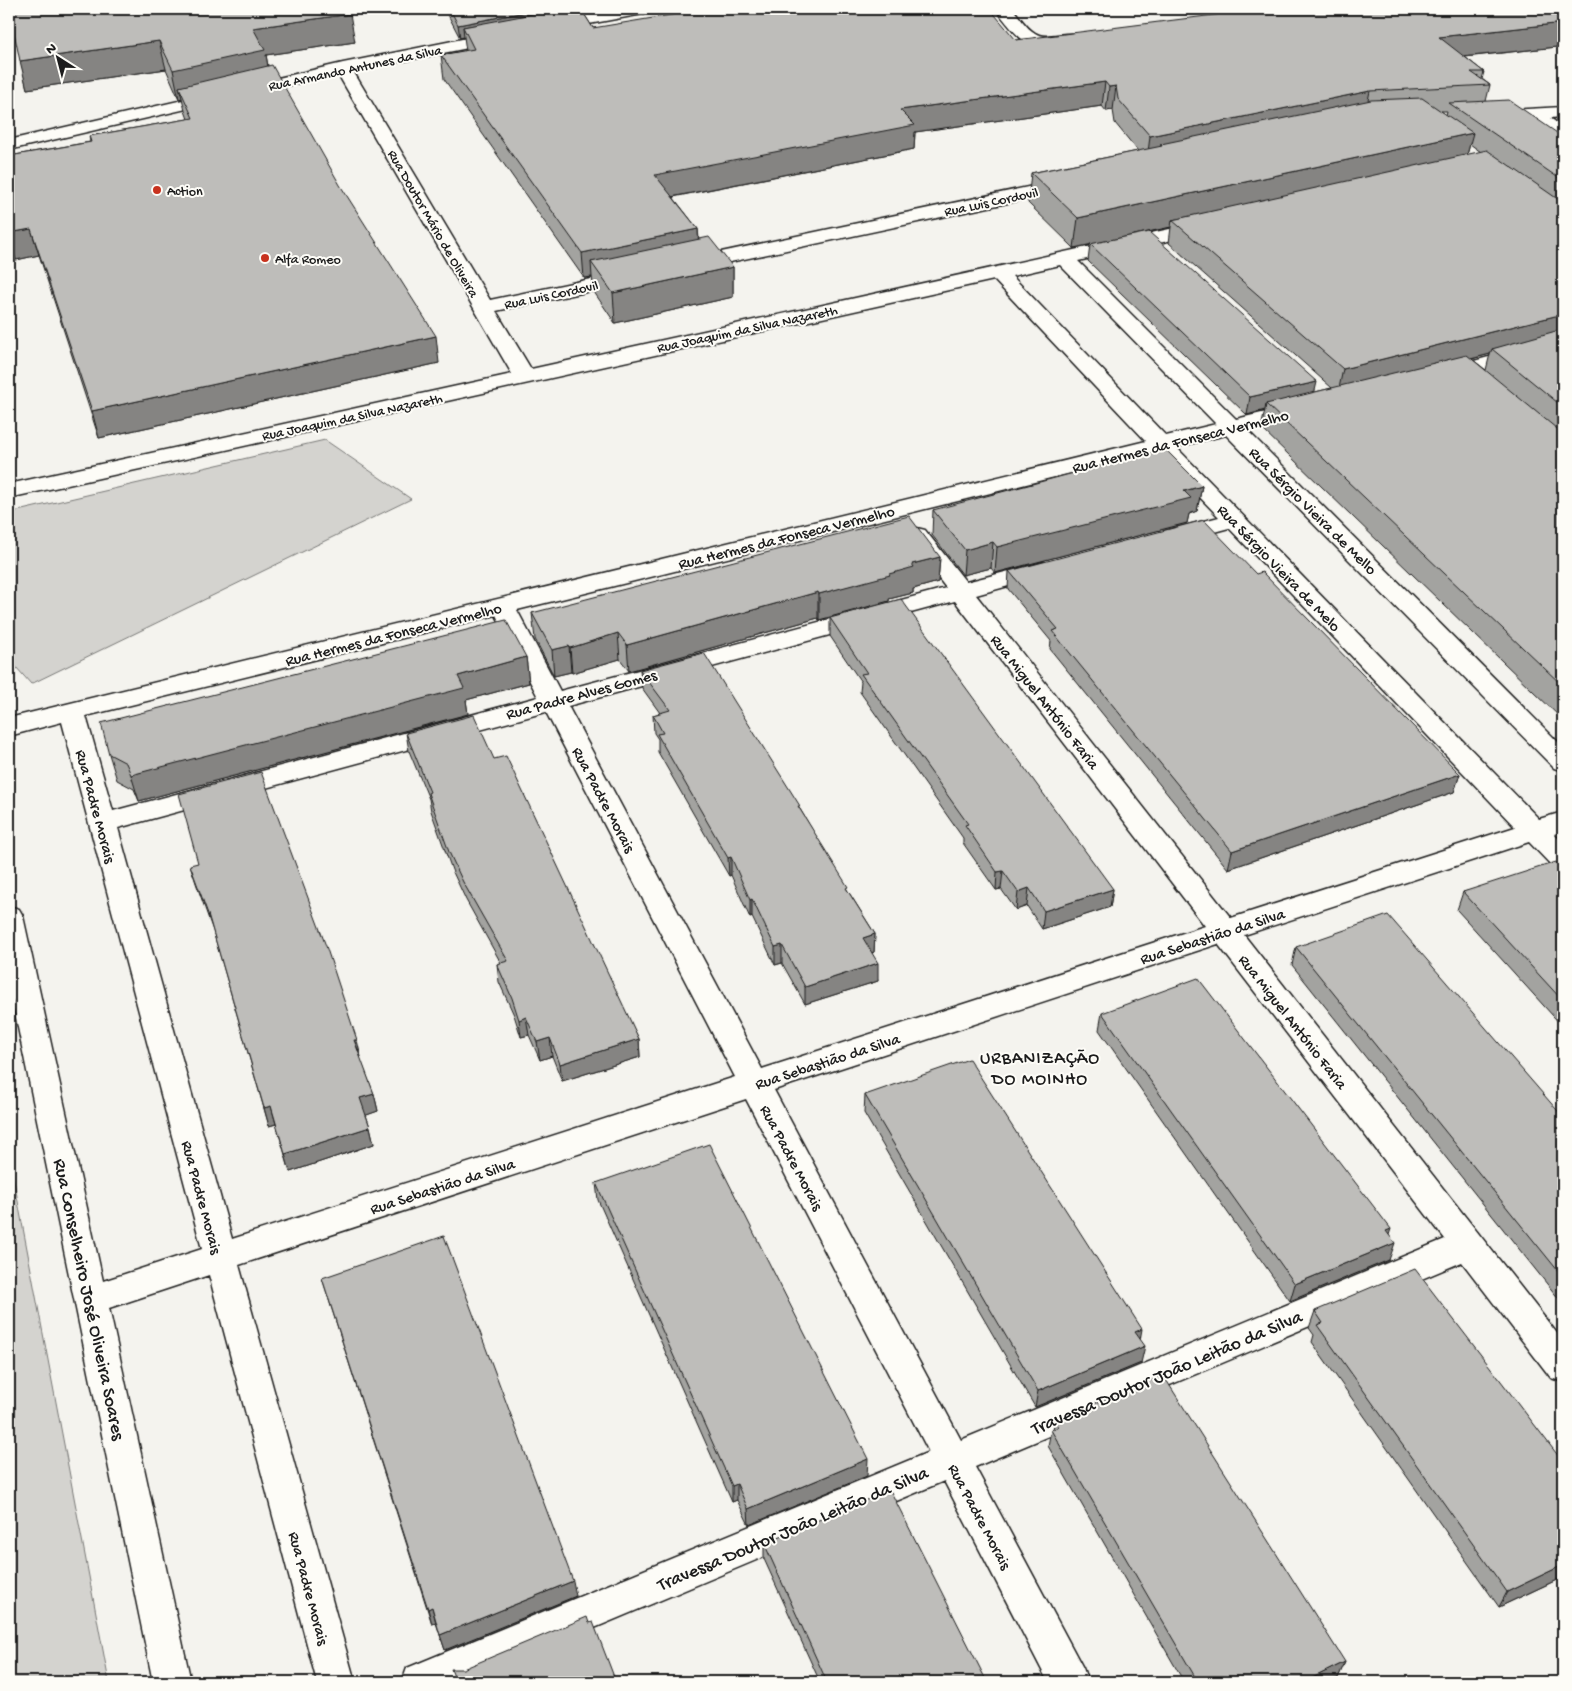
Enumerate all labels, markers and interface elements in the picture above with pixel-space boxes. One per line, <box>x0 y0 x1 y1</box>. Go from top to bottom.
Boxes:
north arrow <box>32 32 82 82</box>
text: N <box>43 40 61 59</box>
street label: Rua Armando Antunes da Silva <box>267 43 445 96</box>
street label: Rua Doutor Mário de Oliveira <box>383 147 482 302</box>
marker: Action <box>151 184 163 196</box>
place label: Action <box>167 184 203 201</box>
street label: Rua Luis Cordovil <box>943 185 1040 222</box>
marker: Alfa Romeo <box>259 252 271 264</box>
place label: Alfa Romeo <box>275 252 341 269</box>
street label: Rua Luis Cordovil <box>503 278 600 315</box>
street label: Rua Joaquim da Silva Nazareth <box>656 303 840 358</box>
street label: Rua Joaquim da Silva Nazareth <box>261 391 445 446</box>
street label: Rua Hermes da Fonseca Vermelho <box>1071 407 1291 479</box>
street label: Rua Sérgio Vieira de Mello <box>1244 445 1379 580</box>
street label: Rua Sérgio Vieira de Melo <box>1212 502 1343 637</box>
street label: Rua Hermes da Fonseca Vermelho <box>677 503 897 575</box>
street label: Rua Hermes da Fonseca Vermelho <box>284 600 504 672</box>
street label: Rua Miguel António Faria <box>985 632 1102 775</box>
street label: Rua Padre Alves Gomes <box>504 667 660 726</box>
street label: Rua Padre Morais <box>566 745 638 858</box>
street label: Rua Padre Morais <box>69 748 118 867</box>
street label: Rua Sebastião da Silva <box>1138 906 1289 971</box>
street label: Rua Miguel António Faria <box>1233 952 1350 1095</box>
street label: Rua Sebastião da Silva <box>753 1031 904 1096</box>
district label: URBANIZAÇÃO DO MOINHO <box>980 1049 1100 1091</box>
street label: Rua Padre Morais <box>754 1103 826 1216</box>
street label: Rua Padre Morais <box>175 1139 224 1258</box>
street label: Rua Sebastião da Silva <box>368 1156 519 1221</box>
street label: Rua Conselheiro José Oliveira Soares <box>46 1157 129 1444</box>
street label: Travessa Doutor João Leitão da Silva <box>1027 1306 1308 1442</box>
street label: Travessa Doutor João Leitão da Silva <box>653 1462 934 1598</box>
street label: Rua Padre Morais <box>942 1462 1014 1575</box>
street label: Rua Padre Morais <box>282 1530 331 1649</box>

